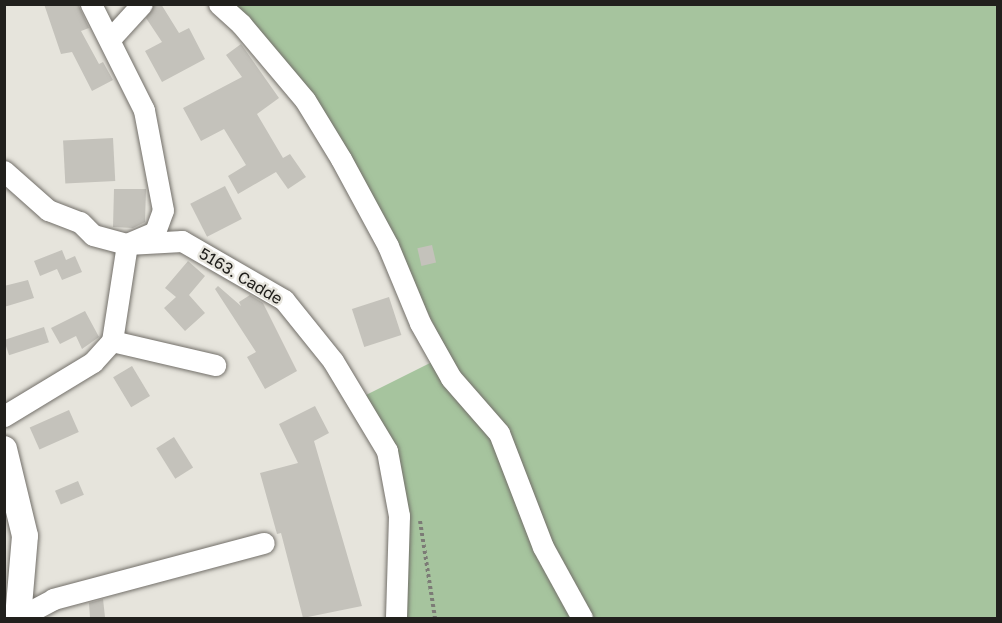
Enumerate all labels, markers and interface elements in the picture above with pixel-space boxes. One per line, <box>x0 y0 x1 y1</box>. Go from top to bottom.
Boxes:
street label: 5163. Cadde <box>196 244 286 308</box>

